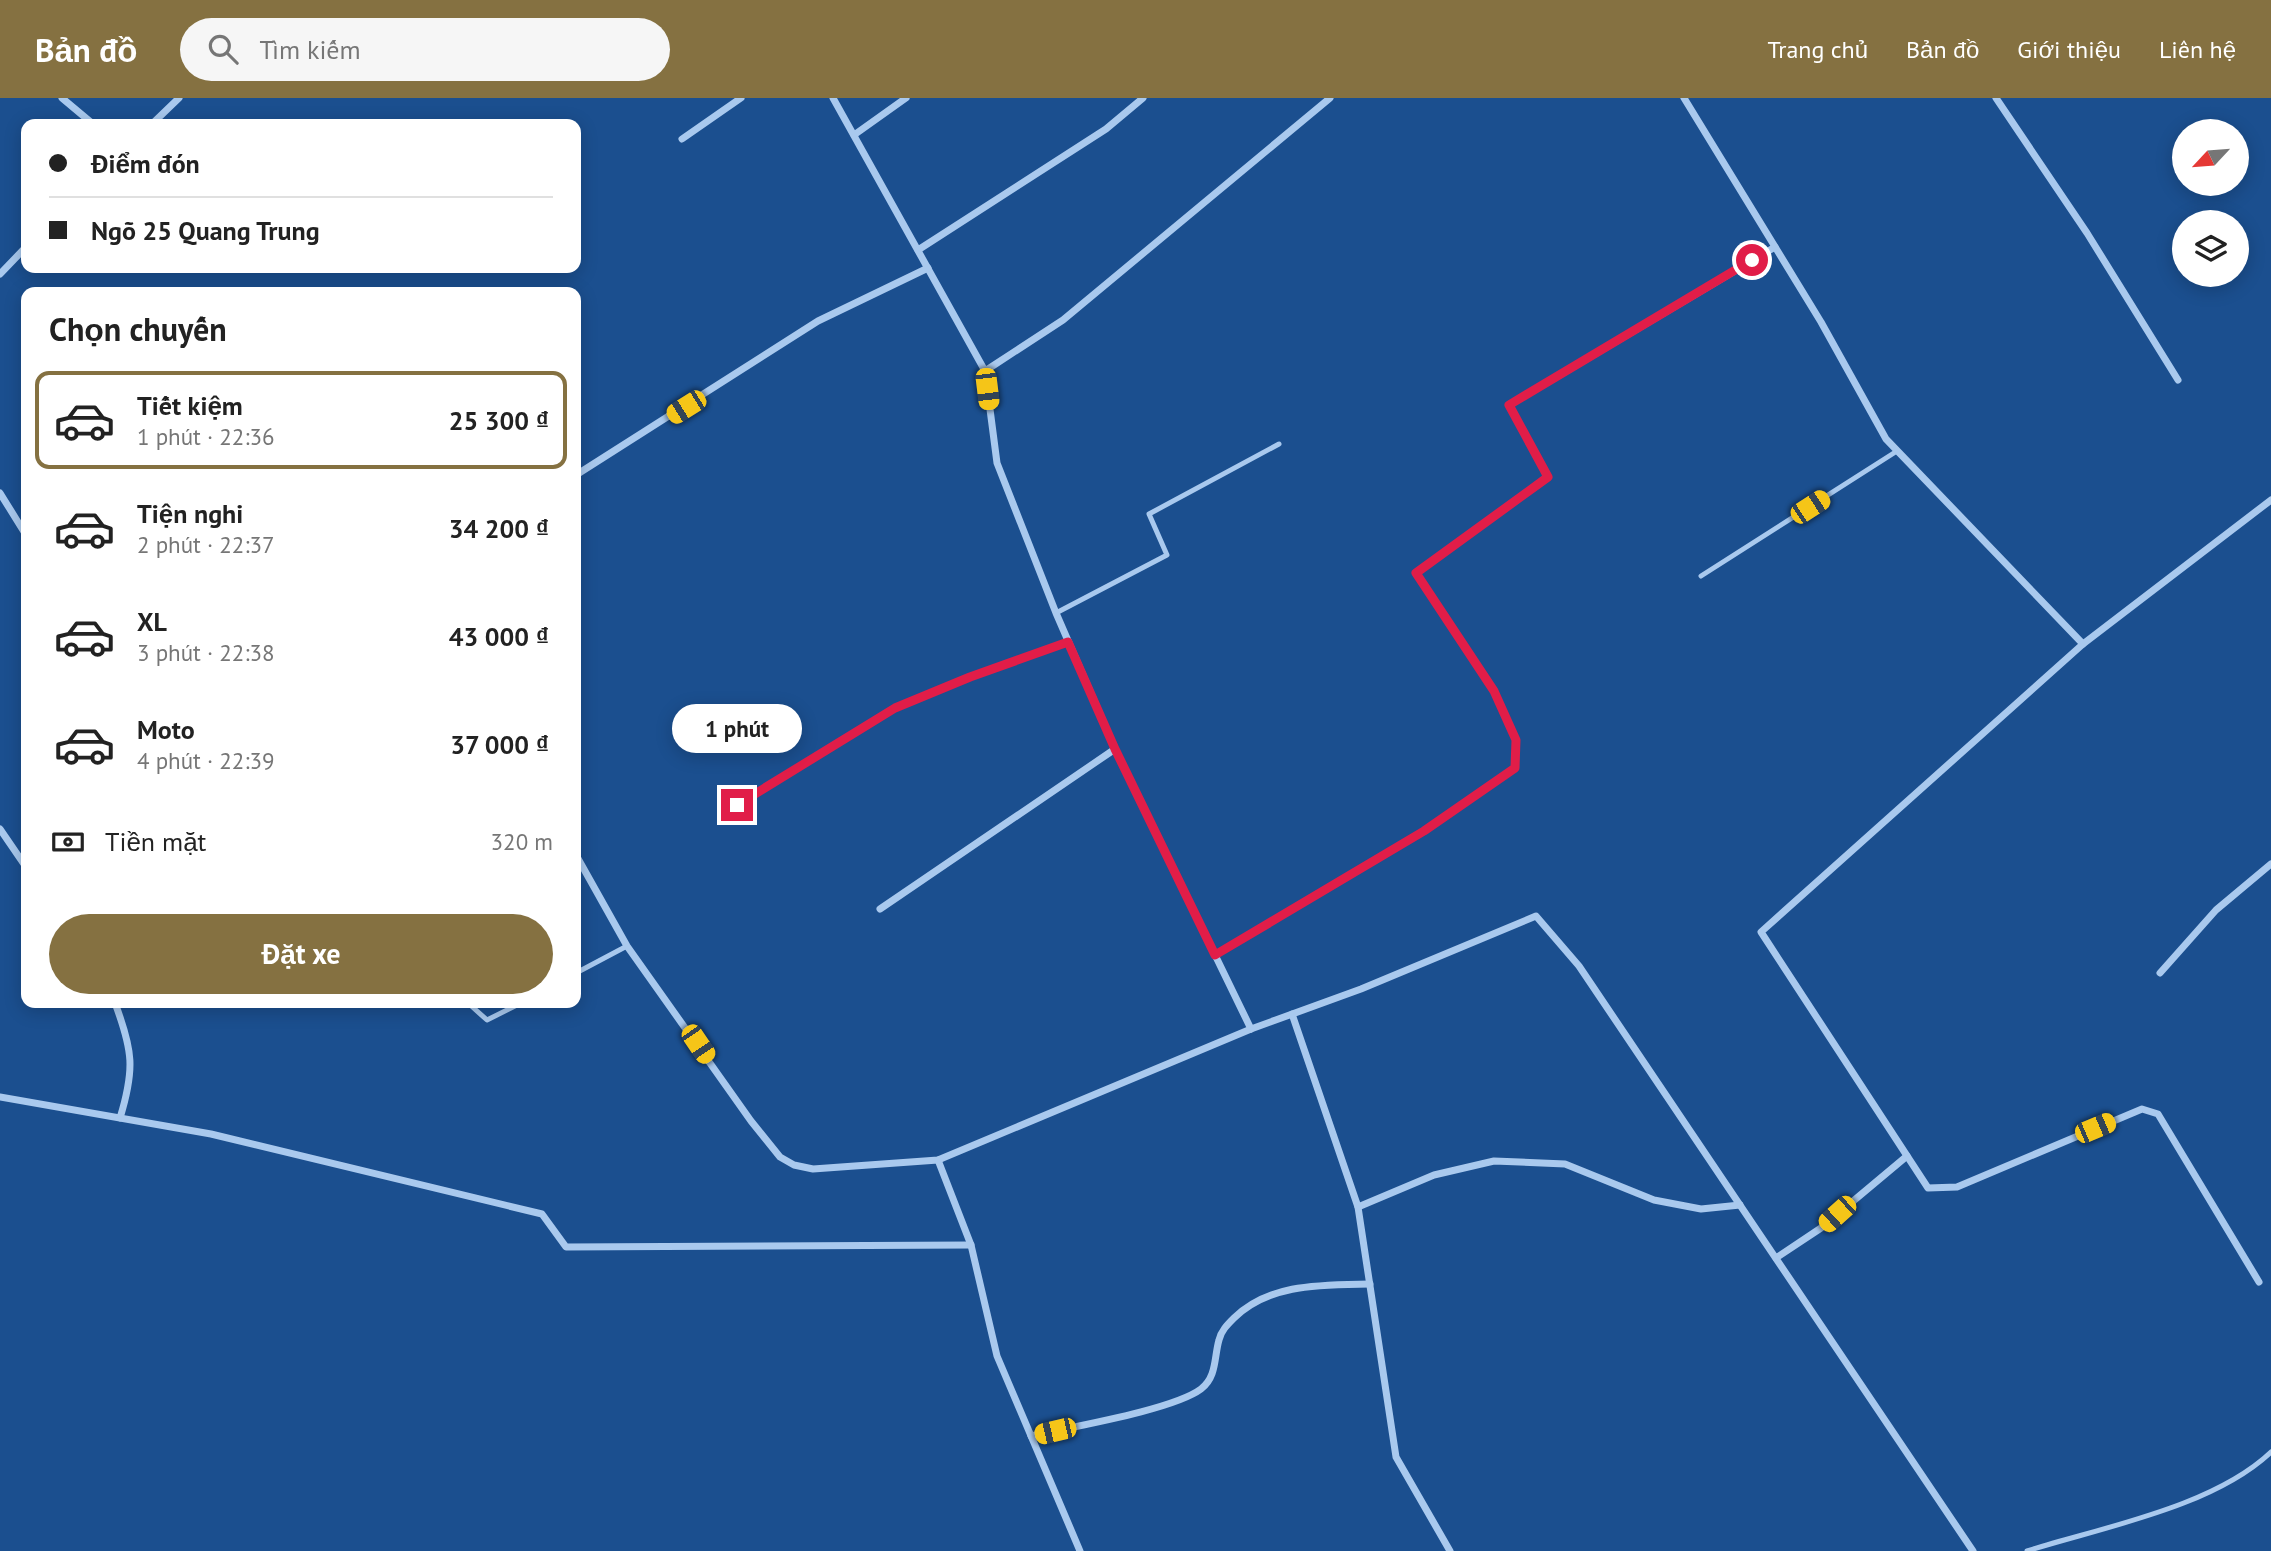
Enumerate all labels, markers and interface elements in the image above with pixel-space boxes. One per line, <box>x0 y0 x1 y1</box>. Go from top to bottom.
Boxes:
search box <box>180 18 670 81</box>
text: Bản đồ <box>35 28 138 71</box>
icon: search <box>204 30 242 68</box>
text: Tìm kiếm <box>260 33 361 66</box>
text: Trang chủ <box>1767 34 1868 65</box>
text: Bản đồ <box>1906 34 1979 65</box>
text: Giới thiệu <box>2017 34 2121 65</box>
text: Liên hệ <box>2159 34 2236 65</box>
north arrow <box>2172 119 2249 196</box>
map controls <box>2172 119 2249 287</box>
text: Điểm đón <box>91 147 200 180</box>
button: layers <box>2172 210 2249 287</box>
text: Ngõ 25 Quang Trung <box>91 214 320 247</box>
route start <box>1736 244 1768 276</box>
text: Chọn chuyến <box>49 308 227 350</box>
car <box>975 367 1000 411</box>
car <box>663 387 710 427</box>
icon: car <box>53 389 116 452</box>
text: Tiết kiệm <box>137 389 243 422</box>
text: 25 300 ₫ <box>449 404 549 437</box>
text: 1 phút · 22:36 <box>137 422 275 451</box>
car <box>1787 487 1834 527</box>
icon: car <box>53 497 116 560</box>
text: Tiện nghi <box>137 497 243 530</box>
text: 34 200 ₫ <box>449 512 549 545</box>
text: 2 phút · 22:37 <box>137 530 275 559</box>
icon: car <box>53 605 116 668</box>
text: XL <box>137 605 167 638</box>
text: 43 000 ₫ <box>449 620 549 653</box>
text: 3 phút · 22:38 <box>137 638 275 667</box>
callout: 1 phút <box>672 704 802 752</box>
icon: car <box>53 713 116 776</box>
text: Moto <box>137 713 195 746</box>
text: 1 phút <box>705 714 769 743</box>
text: 37 000 ₫ <box>450 728 549 761</box>
text: 4 phút · 22:39 <box>137 746 275 775</box>
route end <box>721 789 753 821</box>
icon: cash <box>49 823 87 861</box>
text: Tiền mặt <box>105 825 206 858</box>
text: 320 m <box>491 827 553 856</box>
button: Đặt xe <box>49 914 553 994</box>
car <box>678 1021 719 1067</box>
car <box>2072 1110 2119 1146</box>
car <box>1815 1192 1860 1236</box>
car <box>1033 1416 1078 1446</box>

